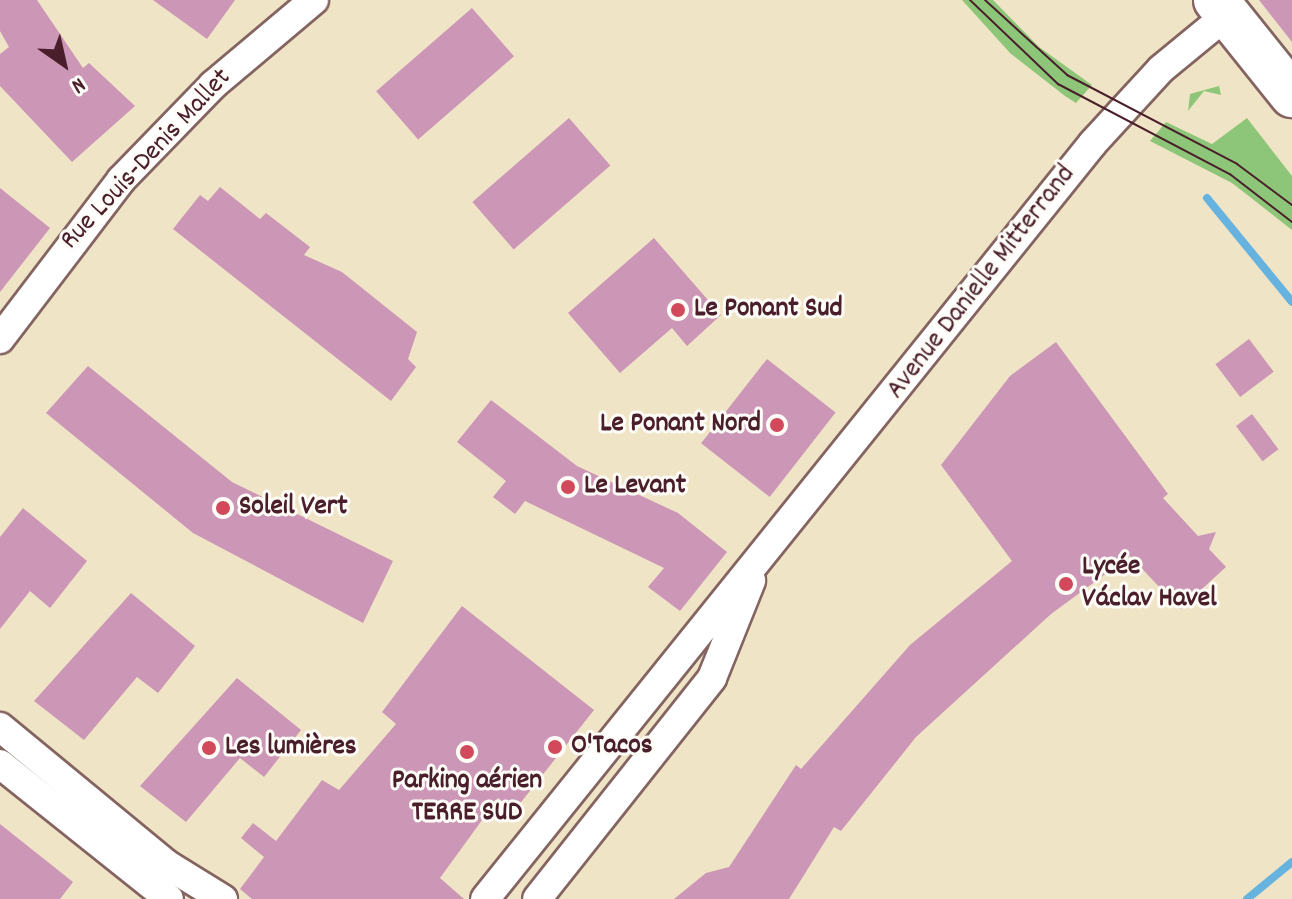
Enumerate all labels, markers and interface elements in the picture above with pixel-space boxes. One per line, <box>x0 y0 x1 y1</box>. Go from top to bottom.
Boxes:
north arrow <box>24 24 104 104</box>
street label: Rue Louis-Denis Mallet <box>54 62 240 258</box>
text: N <box>65 68 91 100</box>
street label: Avenue Danielle Mitterrand <box>880 159 1084 407</box>
place label: Le Ponant Sud <box>694 293 843 327</box>
marker: Le Ponant Sud <box>669 301 687 319</box>
place label: Le Ponant Nord <box>600 408 761 442</box>
marker: Le Ponant Nord <box>768 416 786 434</box>
place label: Le Levant <box>584 470 686 504</box>
marker: Le Levant <box>559 478 577 496</box>
place label: Soleil Vert <box>239 491 347 525</box>
marker: Soleil Vert <box>214 499 232 517</box>
place label: Lycée Václav Havel <box>1082 551 1217 617</box>
marker: Lycée Václav Havel <box>1057 575 1075 593</box>
place label: O'Tacos <box>571 730 652 764</box>
place label: Les lumières <box>225 731 357 765</box>
marker: O'Tacos <box>546 738 564 756</box>
marker: Les lumières <box>200 739 218 757</box>
marker: Parking aérien TERRE SUD <box>458 743 476 761</box>
place label: Parking aérien TERRE SUD <box>392 765 542 831</box>

